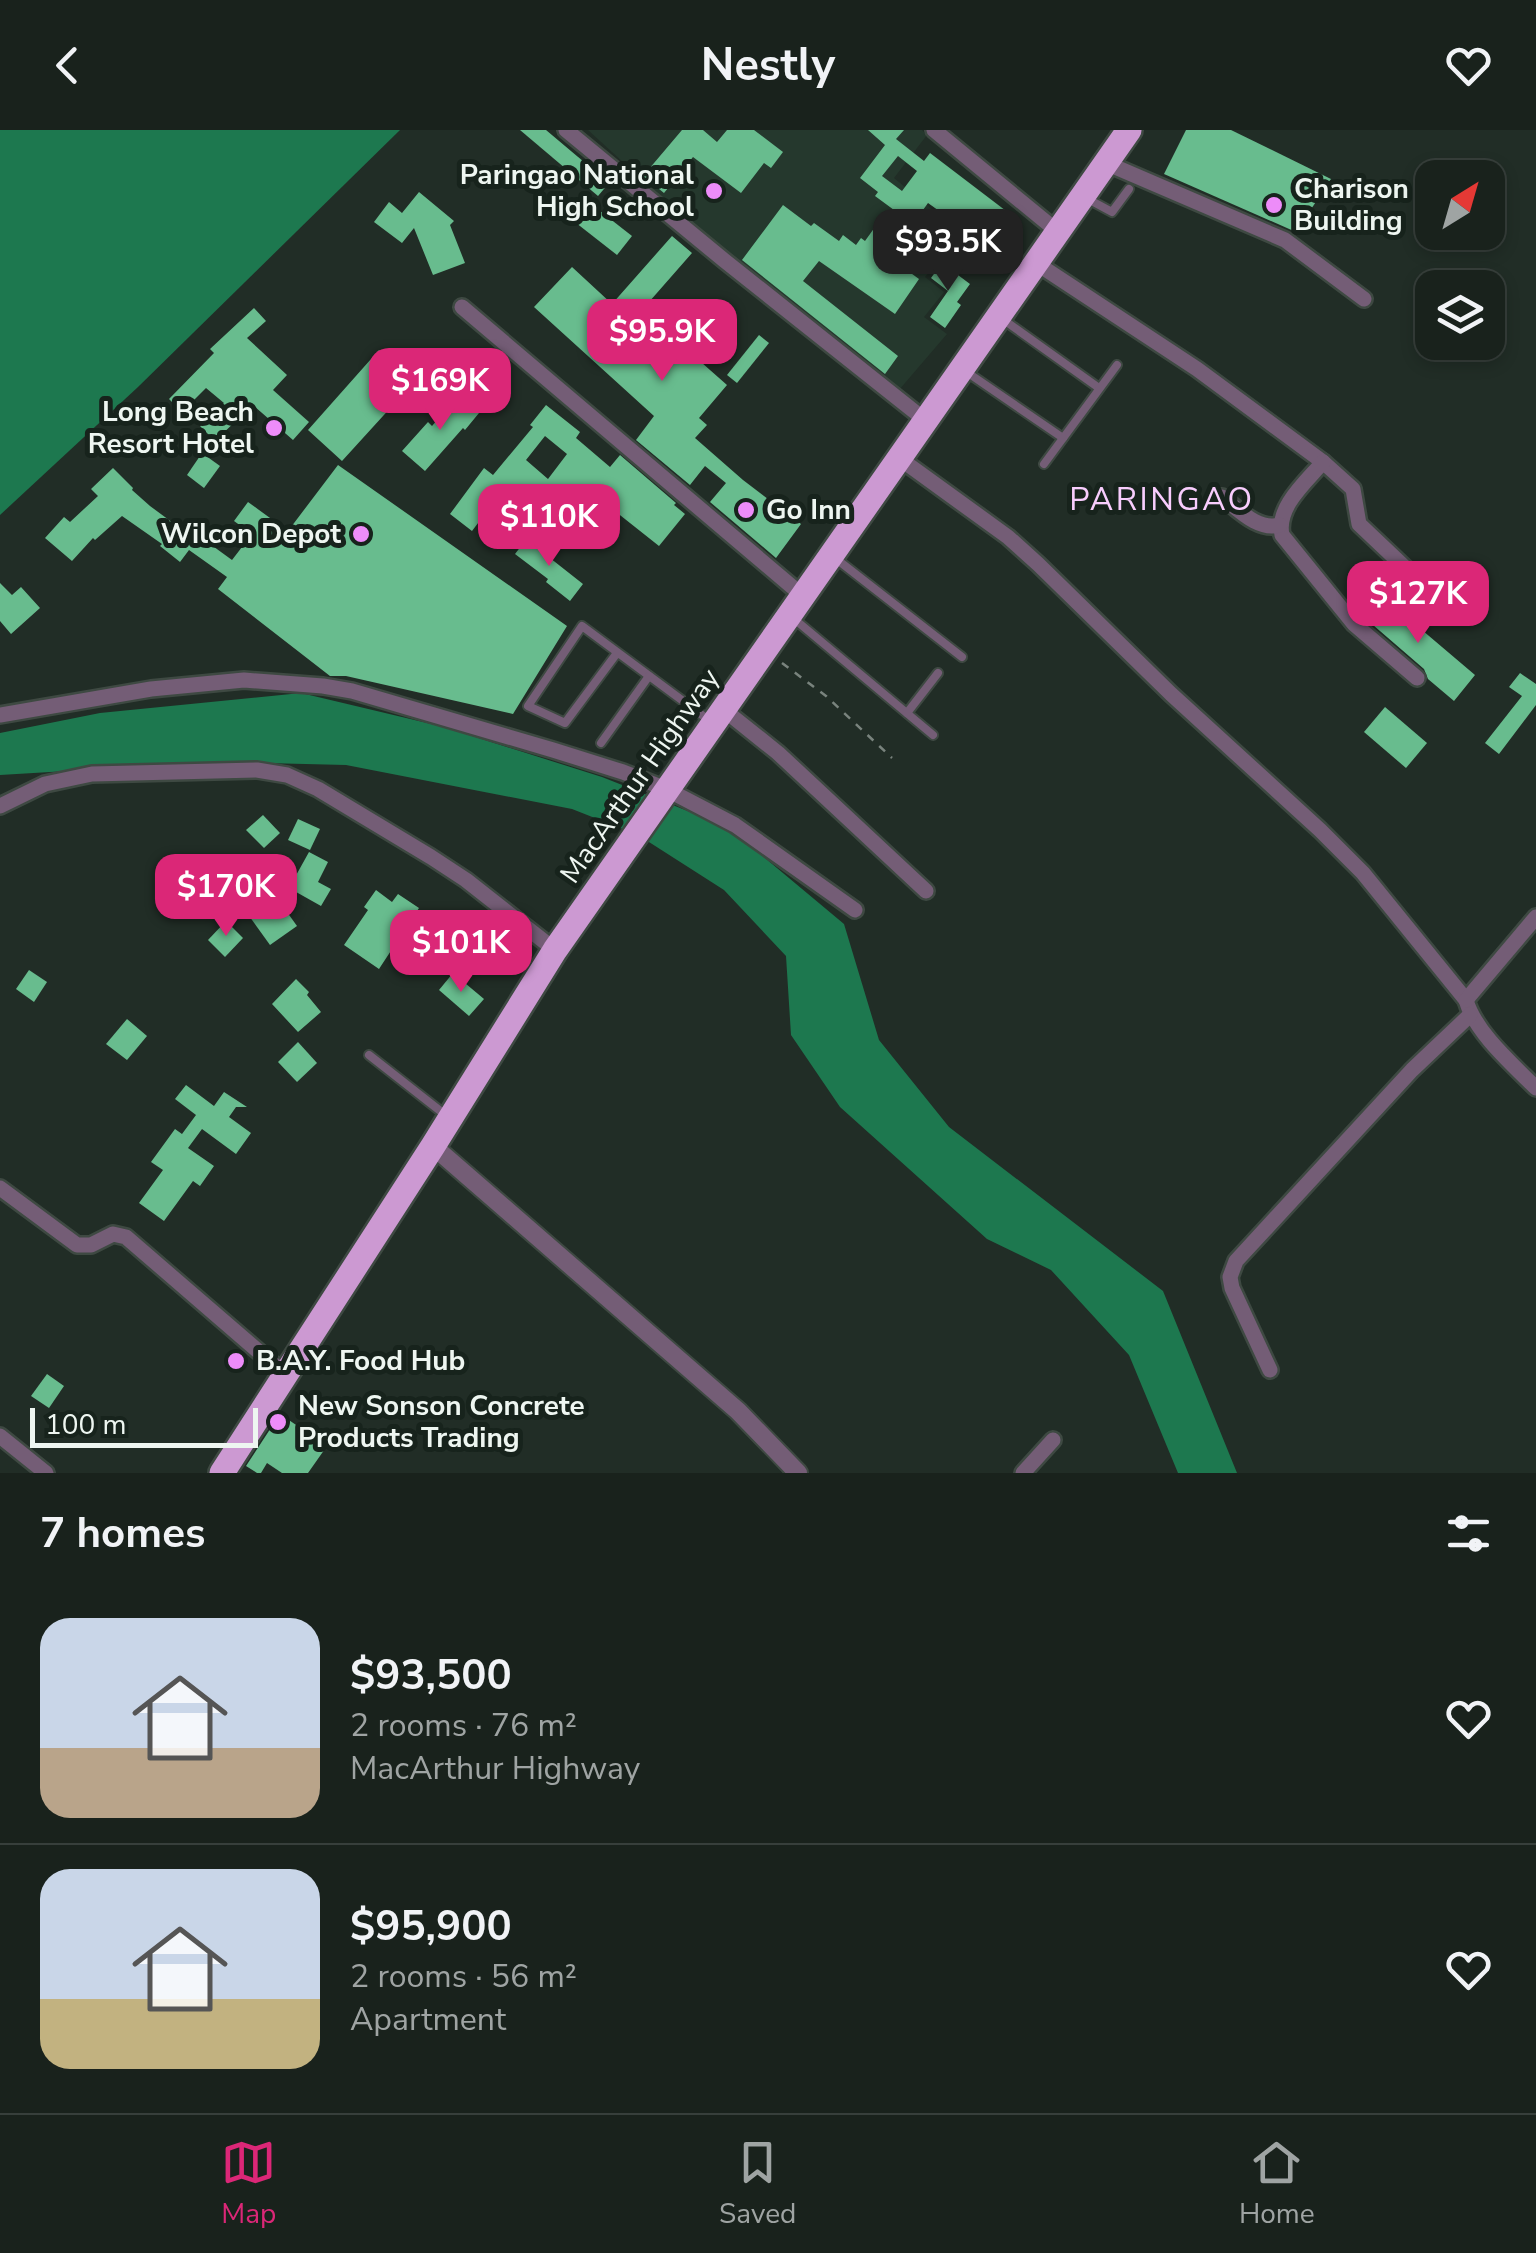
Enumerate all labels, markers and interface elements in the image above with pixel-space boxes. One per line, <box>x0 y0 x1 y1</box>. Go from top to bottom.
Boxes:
text: Nestly <box>701 35 835 96</box>
icon: back <box>40 38 95 93</box>
icon: heart <box>1441 38 1496 93</box>
place label: Paringao National High School <box>460 156 694 226</box>
north arrow <box>1415 160 1505 250</box>
map controls <box>1415 160 1505 360</box>
place label: Charison Building <box>1294 170 1409 240</box>
marker: Paringao National High School <box>703 180 725 202</box>
marker: Charison Building <box>1263 194 1285 216</box>
pin: $93.5K <box>867 209 1029 294</box>
text: $93.5K <box>895 220 1001 263</box>
button: layers <box>1415 270 1505 360</box>
pin: $95.9K <box>581 299 743 384</box>
text: $95.9K <box>609 310 715 353</box>
pin: $169K <box>370 348 510 433</box>
text: $169K <box>391 359 489 402</box>
place label: Long Beach Resort Hotel <box>88 393 254 463</box>
marker: Long Beach Resort Hotel <box>263 417 285 439</box>
district label: PARINGAO <box>1069 478 1255 521</box>
pin: $110K <box>479 484 619 569</box>
place label: Go Inn <box>766 491 851 529</box>
text: $110K <box>500 495 598 538</box>
marker: Go Inn <box>735 499 757 521</box>
place label: Wilcon Depot <box>161 515 341 553</box>
marker: Wilcon Depot <box>350 523 372 545</box>
pin: $127K <box>1348 561 1488 646</box>
text: $127K <box>1369 572 1467 615</box>
street label: MacArthur Highway <box>552 661 729 891</box>
pin: $170K <box>156 854 296 939</box>
text: $170K <box>177 865 275 908</box>
pin: $101K <box>391 910 531 995</box>
text: $101K <box>412 921 510 964</box>
place label: B.A.Y. Food Hub <box>256 1342 465 1380</box>
marker: B.A.Y. Food Hub <box>225 1350 247 1372</box>
place label: New Sonson Concrete Products Trading <box>298 1387 585 1457</box>
scale bar <box>30 1403 258 1448</box>
text: 100 m <box>45 1406 127 1444</box>
marker: New Sonson Concrete Products Trading <box>267 1411 289 1433</box>
text: 7 homes <box>40 1505 205 1562</box>
icon: filters <box>1441 1506 1496 1561</box>
text: $93,500 <box>350 1647 512 1704</box>
icon: home <box>120 1658 240 1778</box>
icon: heart <box>1441 1691 1496 1746</box>
text: 2 rooms · 76 m² <box>350 1704 577 1747</box>
text: MacArthur Highway <box>350 1747 640 1790</box>
text: $95,900 <box>350 1898 512 1955</box>
icon: home <box>120 1909 240 2029</box>
icon: heart <box>1441 1942 1496 1997</box>
text: 2 rooms · 56 m² <box>350 1955 577 1998</box>
text: Apartment <box>350 1998 506 2041</box>
tab: Map <box>221 2135 276 2233</box>
tab: Saved <box>719 2135 796 2233</box>
tab: Home <box>1239 2135 1315 2233</box>

